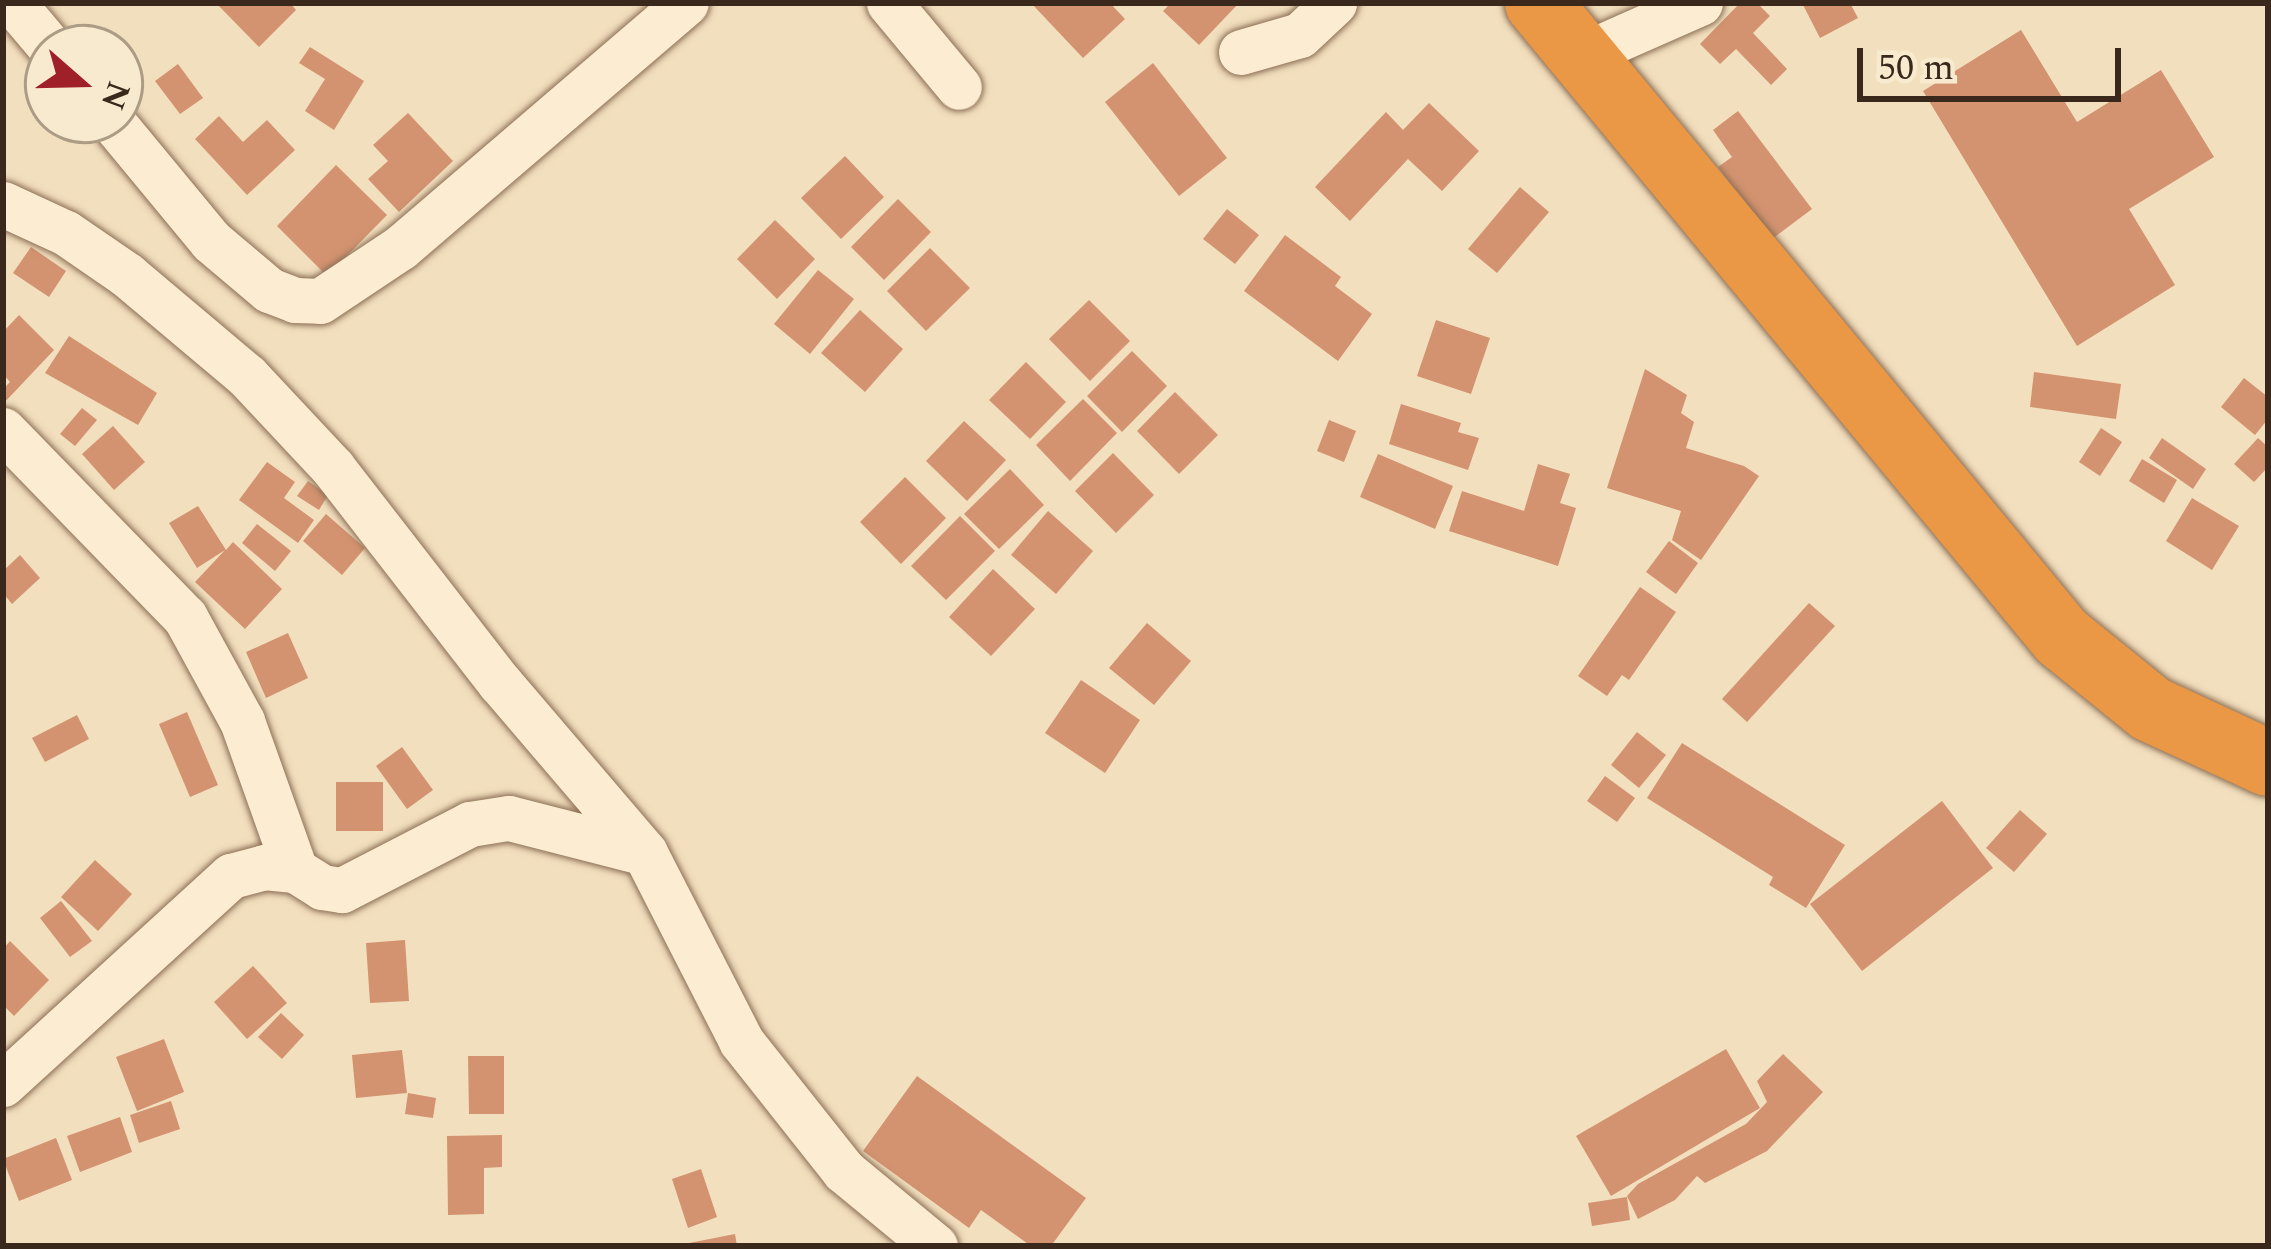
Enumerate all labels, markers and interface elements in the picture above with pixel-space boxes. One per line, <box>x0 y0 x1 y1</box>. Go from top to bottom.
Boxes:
north arrow <box>24 24 144 144</box>
scale bar <box>1863 24 2127 98</box>
text: 50 m <box>1878 41 1954 96</box>
text: N <box>87 74 143 116</box>

